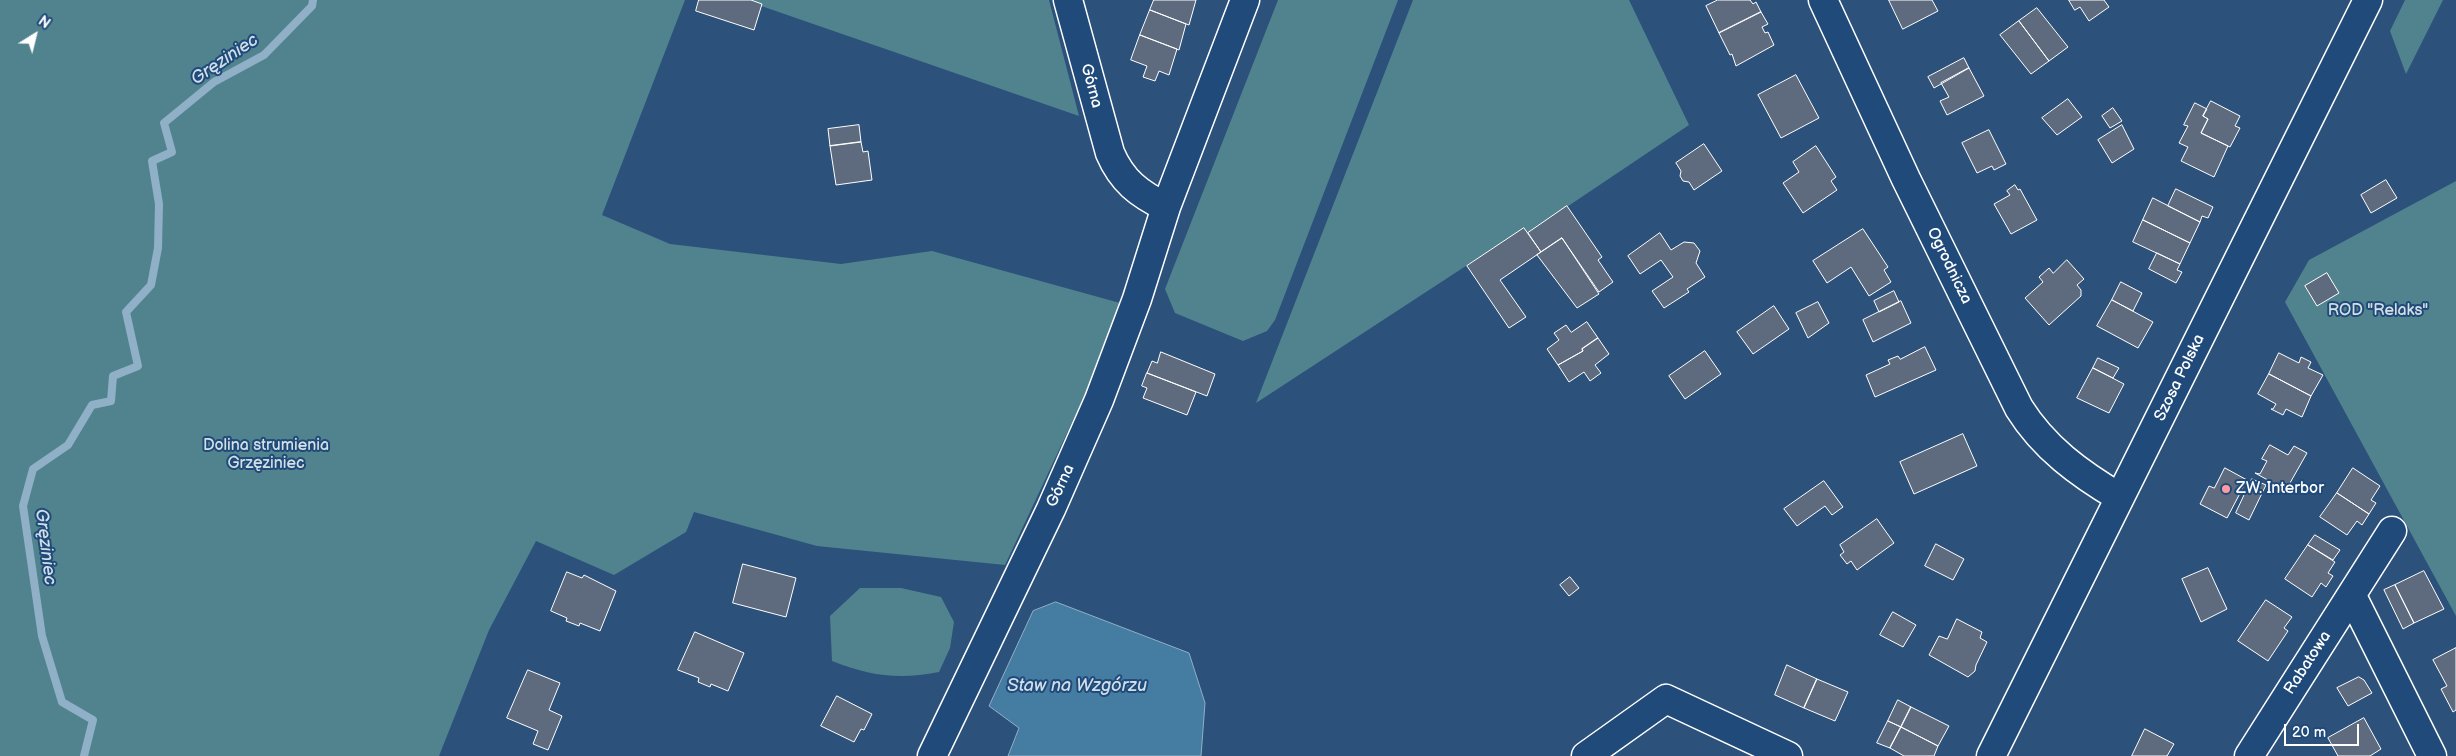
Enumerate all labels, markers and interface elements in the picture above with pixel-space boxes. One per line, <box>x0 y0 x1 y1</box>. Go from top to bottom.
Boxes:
north arrow <box>10 10 60 60</box>
text: N <box>35 12 53 32</box>
water label: Gręziniec <box>187 30 263 90</box>
street label: Górna <box>1076 62 1106 110</box>
street label: Ogrodnicza <box>1922 225 1976 307</box>
park label: ROD "Relaks" <box>2328 301 2428 321</box>
street label: Szosa Polska <box>2151 331 2209 425</box>
park label: Dolina strumienia Grzęziniec <box>203 436 329 474</box>
street label: Górna <box>1043 462 1079 510</box>
place label: ZW. Interbor <box>2236 479 2324 499</box>
marker: ZW. Interbor <box>2220 483 2232 495</box>
water label: Gręziniec <box>30 508 60 586</box>
street label: Rabatowa <box>2280 628 2336 698</box>
water label: Staw na Wzgórzu <box>1007 675 1147 697</box>
scale bar <box>2286 714 2361 746</box>
text: 20 m <box>2292 723 2326 742</box>

